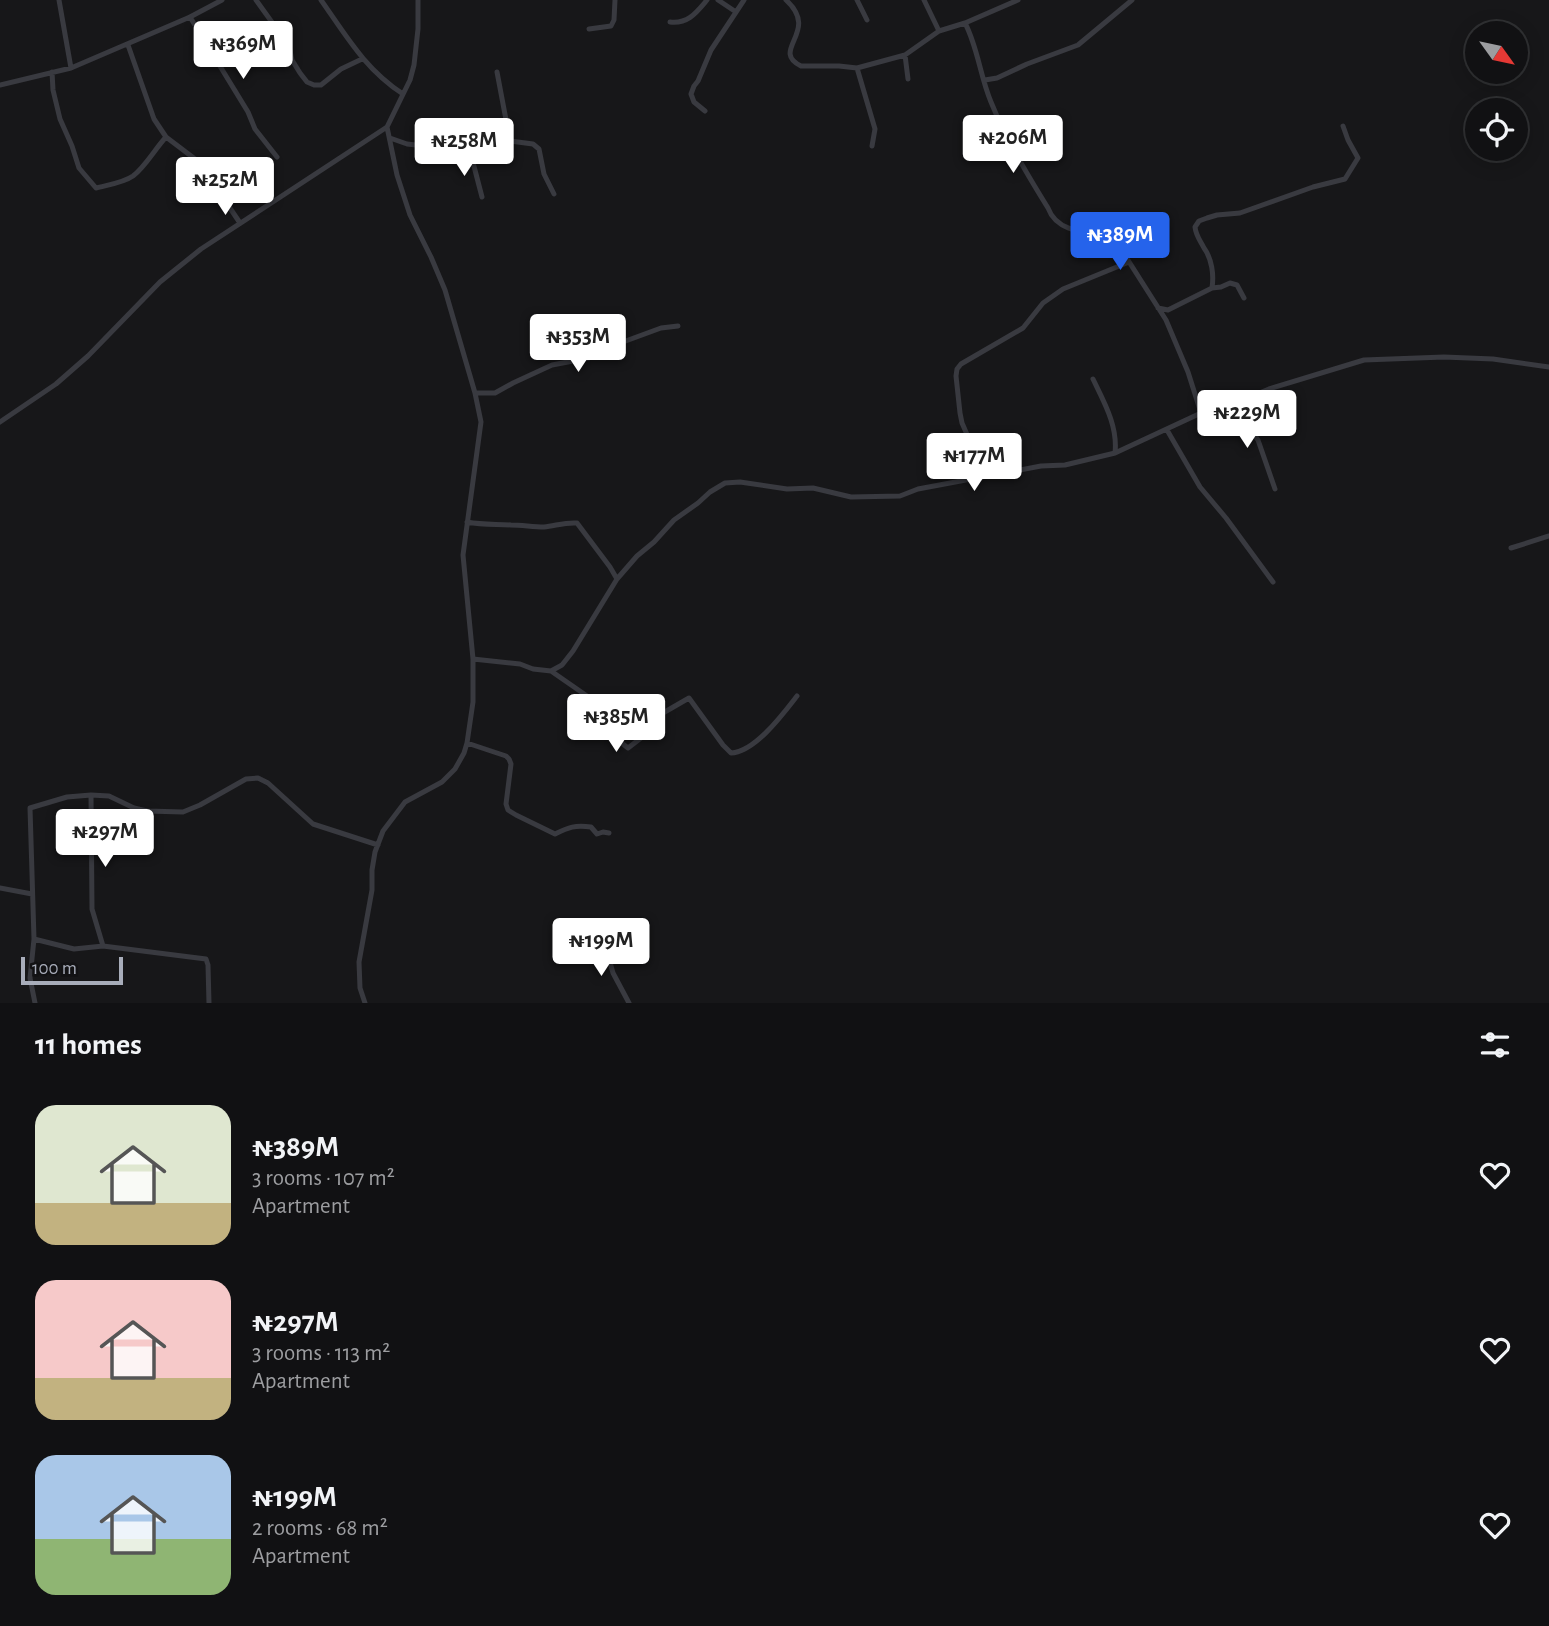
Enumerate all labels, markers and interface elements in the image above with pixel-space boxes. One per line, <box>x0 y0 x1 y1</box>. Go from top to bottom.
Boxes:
north arrow <box>1465 21 1528 84</box>
map controls <box>1465 21 1528 161</box>
pin: ₦369M <box>194 22 292 81</box>
text: ₦369M <box>210 32 276 55</box>
button: locate <box>1465 98 1528 161</box>
pin: ₦206M <box>964 116 1062 175</box>
pin: ₦258M <box>415 118 513 178</box>
text: ₦206M <box>979 126 1047 149</box>
text: ₦258M <box>431 129 497 152</box>
pin: ₦252M <box>176 158 274 217</box>
text: ₦252M <box>192 168 258 191</box>
pin: ₦389M <box>1071 212 1169 272</box>
text: ₦389M <box>1087 223 1153 246</box>
pin: ₦353M <box>529 314 627 374</box>
text: ₦353M <box>546 325 610 348</box>
pin: ₦229M <box>1198 391 1296 450</box>
text: ₦229M <box>1213 401 1281 424</box>
pin: ₦177M <box>925 434 1023 493</box>
text: ₦177M <box>943 444 1005 467</box>
pin: ₦385M <box>567 694 665 754</box>
text: ₦385M <box>583 705 649 728</box>
pin: ₦297M <box>56 810 154 869</box>
text: ₦297M <box>72 820 138 843</box>
pin: ₦199M <box>552 918 650 978</box>
text: ₦199M <box>568 929 634 952</box>
scale bar <box>21 954 122 986</box>
text: 100 m <box>32 959 77 978</box>
icon: filters <box>1476 1026 1514 1064</box>
text: 11 homes <box>35 1030 142 1060</box>
text: ₦389M <box>252 1132 339 1162</box>
icon: home <box>91 1133 175 1217</box>
icon: heart <box>1476 1156 1514 1194</box>
text: 3 rooms · 107 m² <box>252 1167 395 1190</box>
text: Apartment <box>252 1195 350 1218</box>
text: ₦297M <box>252 1307 339 1337</box>
icon: home <box>91 1308 175 1392</box>
icon: heart <box>1476 1331 1514 1369</box>
text: 3 rooms · 113 m² <box>252 1342 390 1365</box>
text: Apartment <box>252 1370 350 1393</box>
text: ₦199M <box>252 1482 337 1512</box>
icon: home <box>91 1483 175 1567</box>
icon: heart <box>1476 1506 1514 1544</box>
text: 2 rooms · 68 m² <box>252 1517 388 1540</box>
text: Apartment <box>252 1545 350 1568</box>

